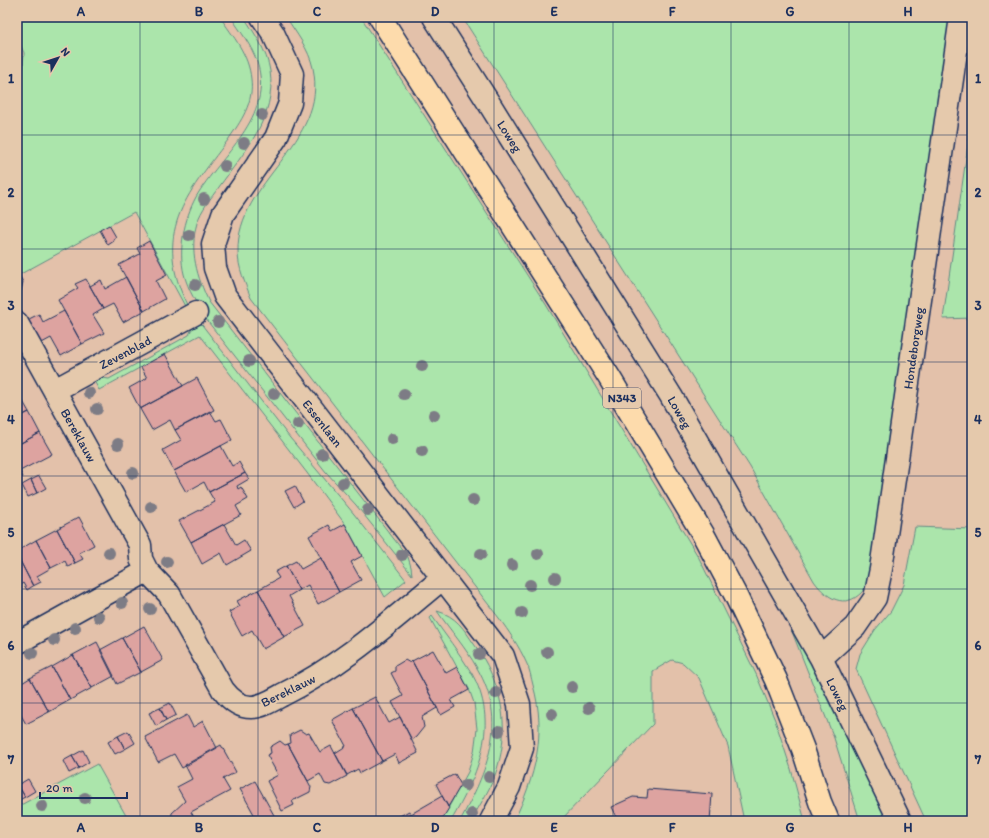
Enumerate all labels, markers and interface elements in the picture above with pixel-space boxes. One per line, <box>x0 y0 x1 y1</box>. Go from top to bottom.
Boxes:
text: A <box>76 4 86 19</box>
text: B <box>195 4 204 19</box>
text: C <box>313 4 322 19</box>
text: D <box>431 4 440 19</box>
text: E <box>550 4 558 19</box>
text: F <box>669 4 676 19</box>
text: G <box>786 4 795 19</box>
text: H <box>904 4 913 19</box>
north arrow <box>38 38 78 78</box>
text: N <box>58 45 73 59</box>
text: 1 <box>8 71 14 86</box>
text: 1 <box>975 71 981 86</box>
street label: Loweg <box>494 118 525 155</box>
text: 2 <box>8 185 15 200</box>
text: 2 <box>975 185 982 200</box>
text: 3 <box>7 298 15 313</box>
text: 3 <box>974 298 982 313</box>
street label: Hondeborgweg <box>900 306 927 390</box>
street label: Zevenblad <box>97 332 154 372</box>
road number: N343 <box>603 388 641 408</box>
street label: Loweg <box>664 393 695 431</box>
street label: Essenlaan <box>299 397 346 450</box>
street label: Bereklauw <box>58 406 99 465</box>
text: 4 <box>7 412 15 427</box>
text: 4 <box>974 412 982 427</box>
text: 5 <box>8 525 15 540</box>
text: 5 <box>975 525 982 540</box>
text: 6 <box>8 638 15 653</box>
text: 6 <box>975 638 982 653</box>
street label: Bereklauw <box>258 671 318 710</box>
street label: Loweg <box>823 675 852 714</box>
text: 7 <box>7 752 15 767</box>
text: 7 <box>974 752 982 767</box>
scale bar <box>40 774 127 800</box>
text: 20 m <box>46 781 73 795</box>
text: A <box>76 820 86 835</box>
text: B <box>195 820 204 835</box>
text: C <box>313 820 322 835</box>
text: D <box>431 820 440 835</box>
text: E <box>550 820 558 835</box>
text: F <box>669 820 676 835</box>
text: G <box>786 820 795 835</box>
text: H <box>904 820 913 835</box>

